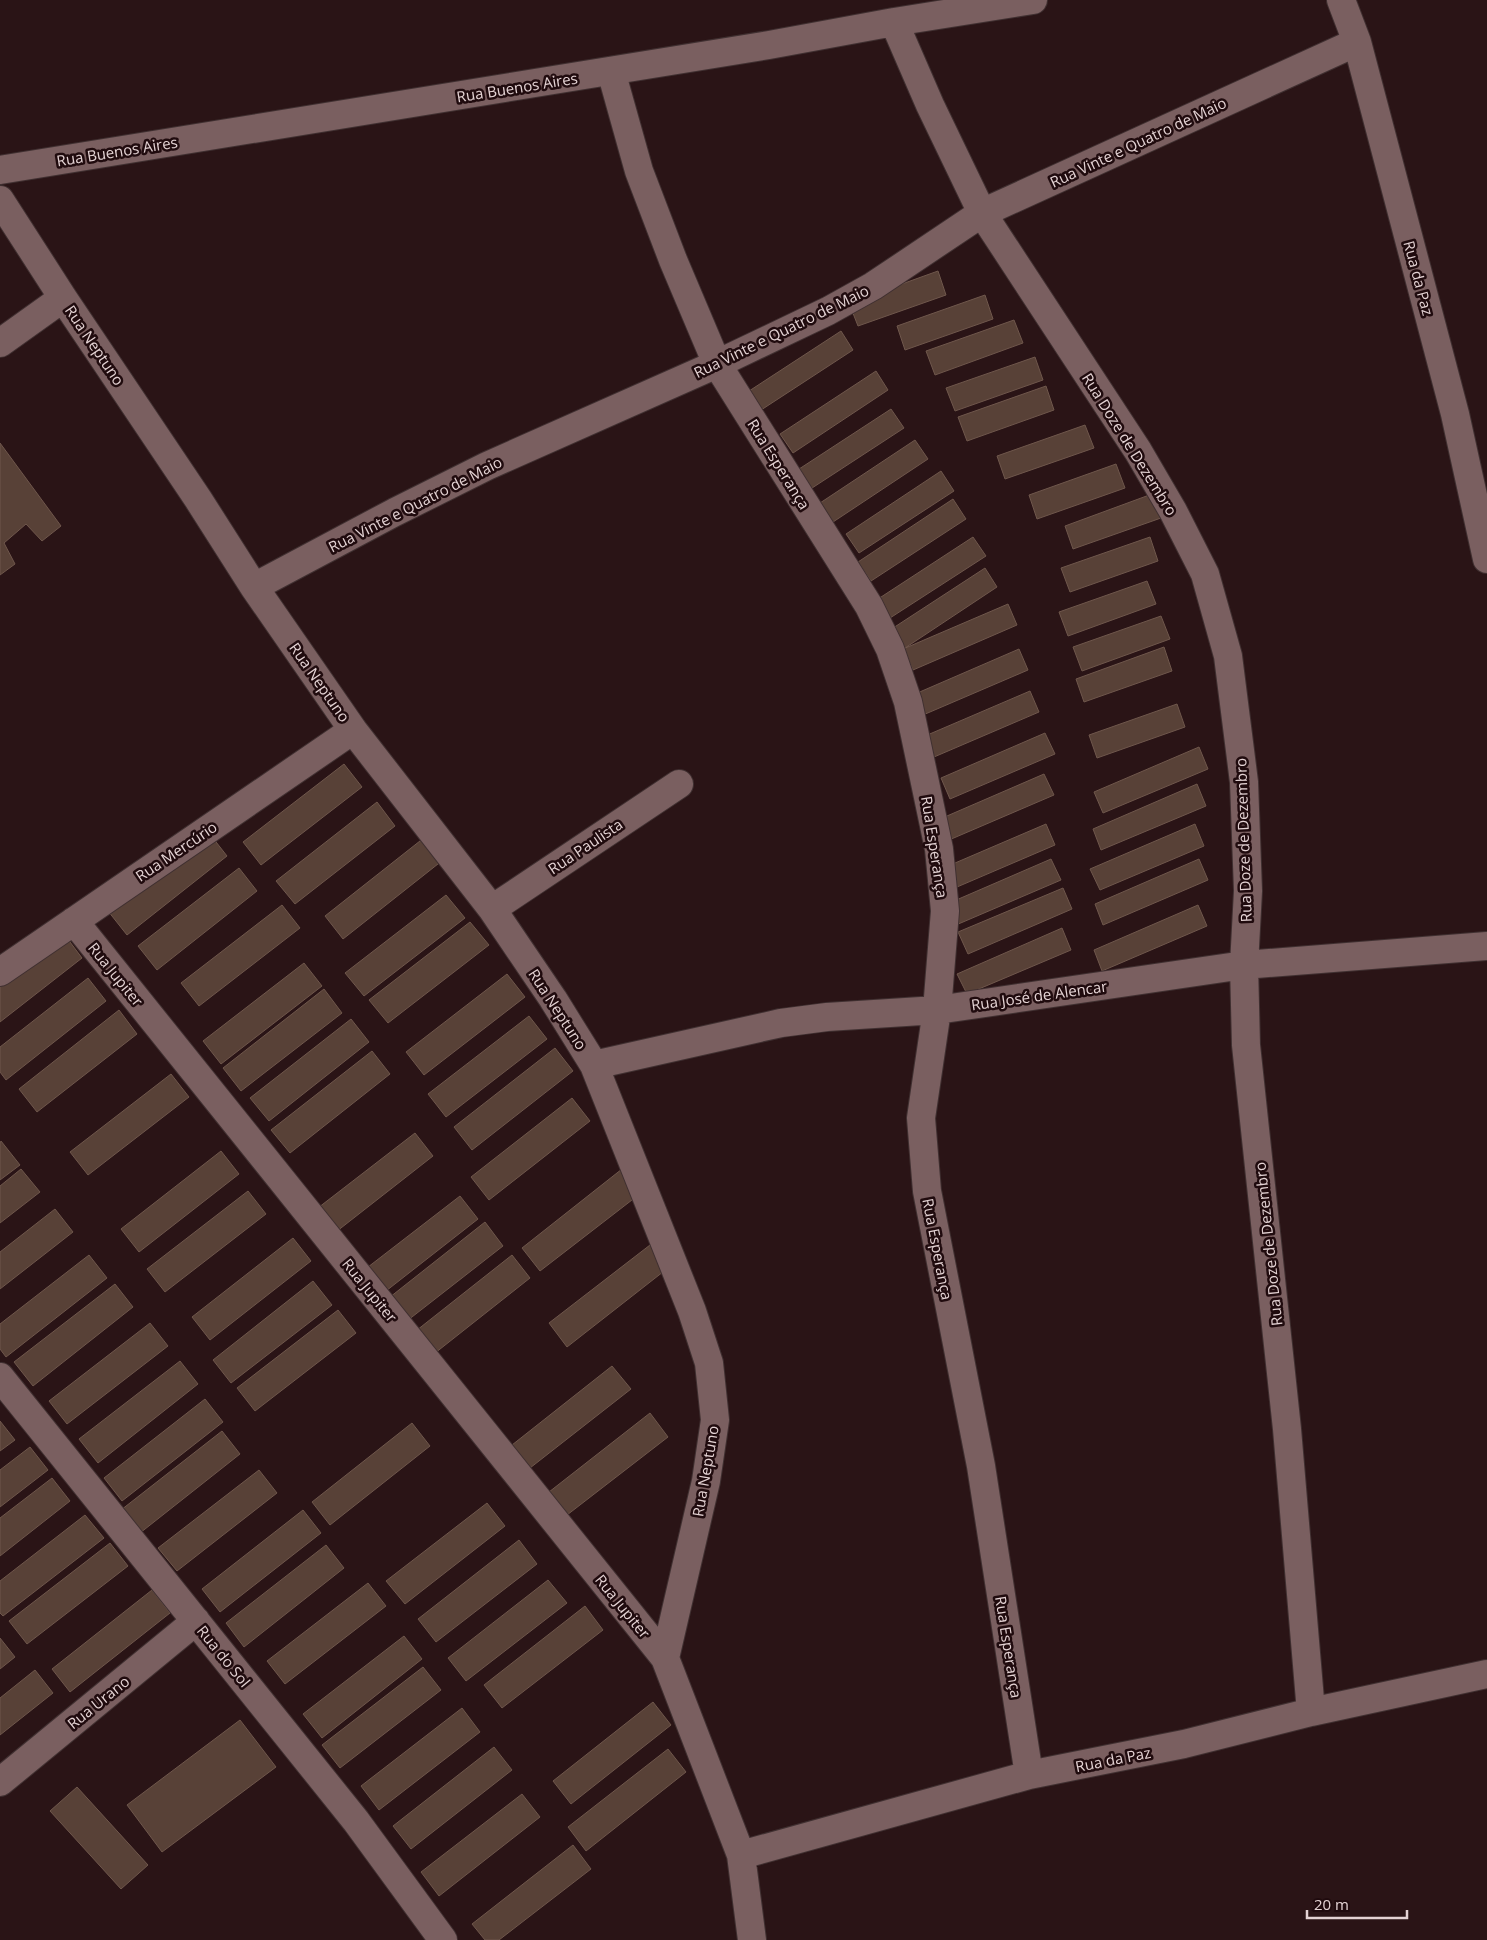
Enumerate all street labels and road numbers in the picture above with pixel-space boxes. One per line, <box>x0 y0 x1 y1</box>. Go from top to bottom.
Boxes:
street label: Rua Buenos Aires <box>455 68 579 106</box>
street label: Rua Vinte e Quatro de Maio <box>1047 92 1229 192</box>
street label: Rua Buenos Aires <box>55 132 179 170</box>
street label: Rua da Paz <box>1399 238 1439 318</box>
street label: Rua Vinte e Quatro de Maio <box>690 280 872 382</box>
street label: Rua Neptuno <box>61 301 129 389</box>
street label: Rua Doze de Dezembro <box>1078 369 1182 519</box>
street label: Rua Esperança <box>743 415 815 513</box>
street label: Rua Vinte e Quatro de Maio <box>325 451 505 557</box>
street label: Rua Neptuno <box>285 638 355 726</box>
street label: Rua Doze de Dezembro <box>1230 757 1256 923</box>
street label: Rua Esperança <box>917 795 953 899</box>
street label: Rua Paulista <box>544 814 626 878</box>
street label: Rua Mercúrio <box>131 816 221 886</box>
street label: Rua Jupiter <box>84 938 148 1010</box>
street label: Rua Neptuno <box>524 965 592 1053</box>
street label: Rua José de Alencar <box>970 976 1108 1014</box>
street label: Rua Doze de Dezembro <box>1249 1161 1287 1327</box>
street label: Rua Esperança <box>918 1197 958 1301</box>
street label: Rua Jupiter <box>338 1254 402 1326</box>
street label: Rua Neptuno <box>687 1424 723 1518</box>
street label: Rua Jupiter <box>591 1570 655 1642</box>
street label: Rua Esperança <box>991 1595 1027 1699</box>
street label: Rua do Sol <box>193 1621 255 1691</box>
street label: Rua Urano <box>63 1671 133 1733</box>
street label: Rua da Paz <box>1074 1742 1152 1776</box>

